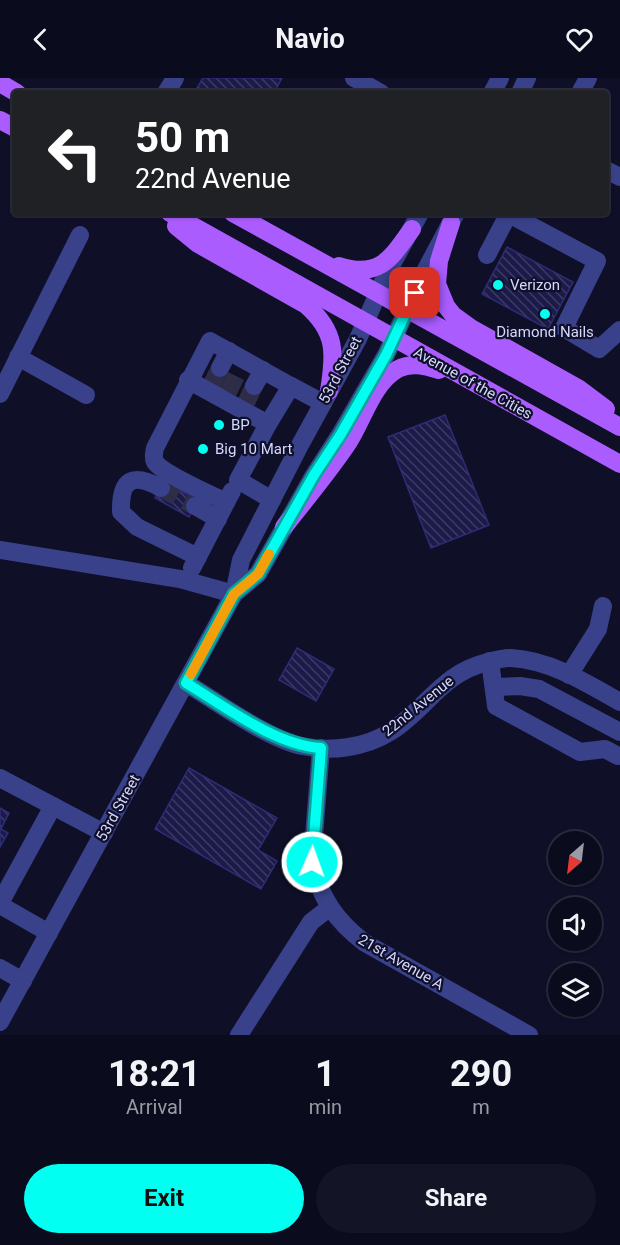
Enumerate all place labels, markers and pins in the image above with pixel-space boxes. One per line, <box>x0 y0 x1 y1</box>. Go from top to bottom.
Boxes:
pin <box>389 267 440 318</box>
place label: Verizon <box>510 276 560 294</box>
marker: Verizon <box>491 278 505 292</box>
marker: Diamond Nails <box>538 307 552 321</box>
place label: Diamond Nails <box>496 323 594 341</box>
place label: BP <box>231 416 250 434</box>
marker: BP <box>212 418 226 432</box>
place label: Big 10 Mart <box>215 440 292 458</box>
marker: Big 10 Mart <box>196 442 210 456</box>

